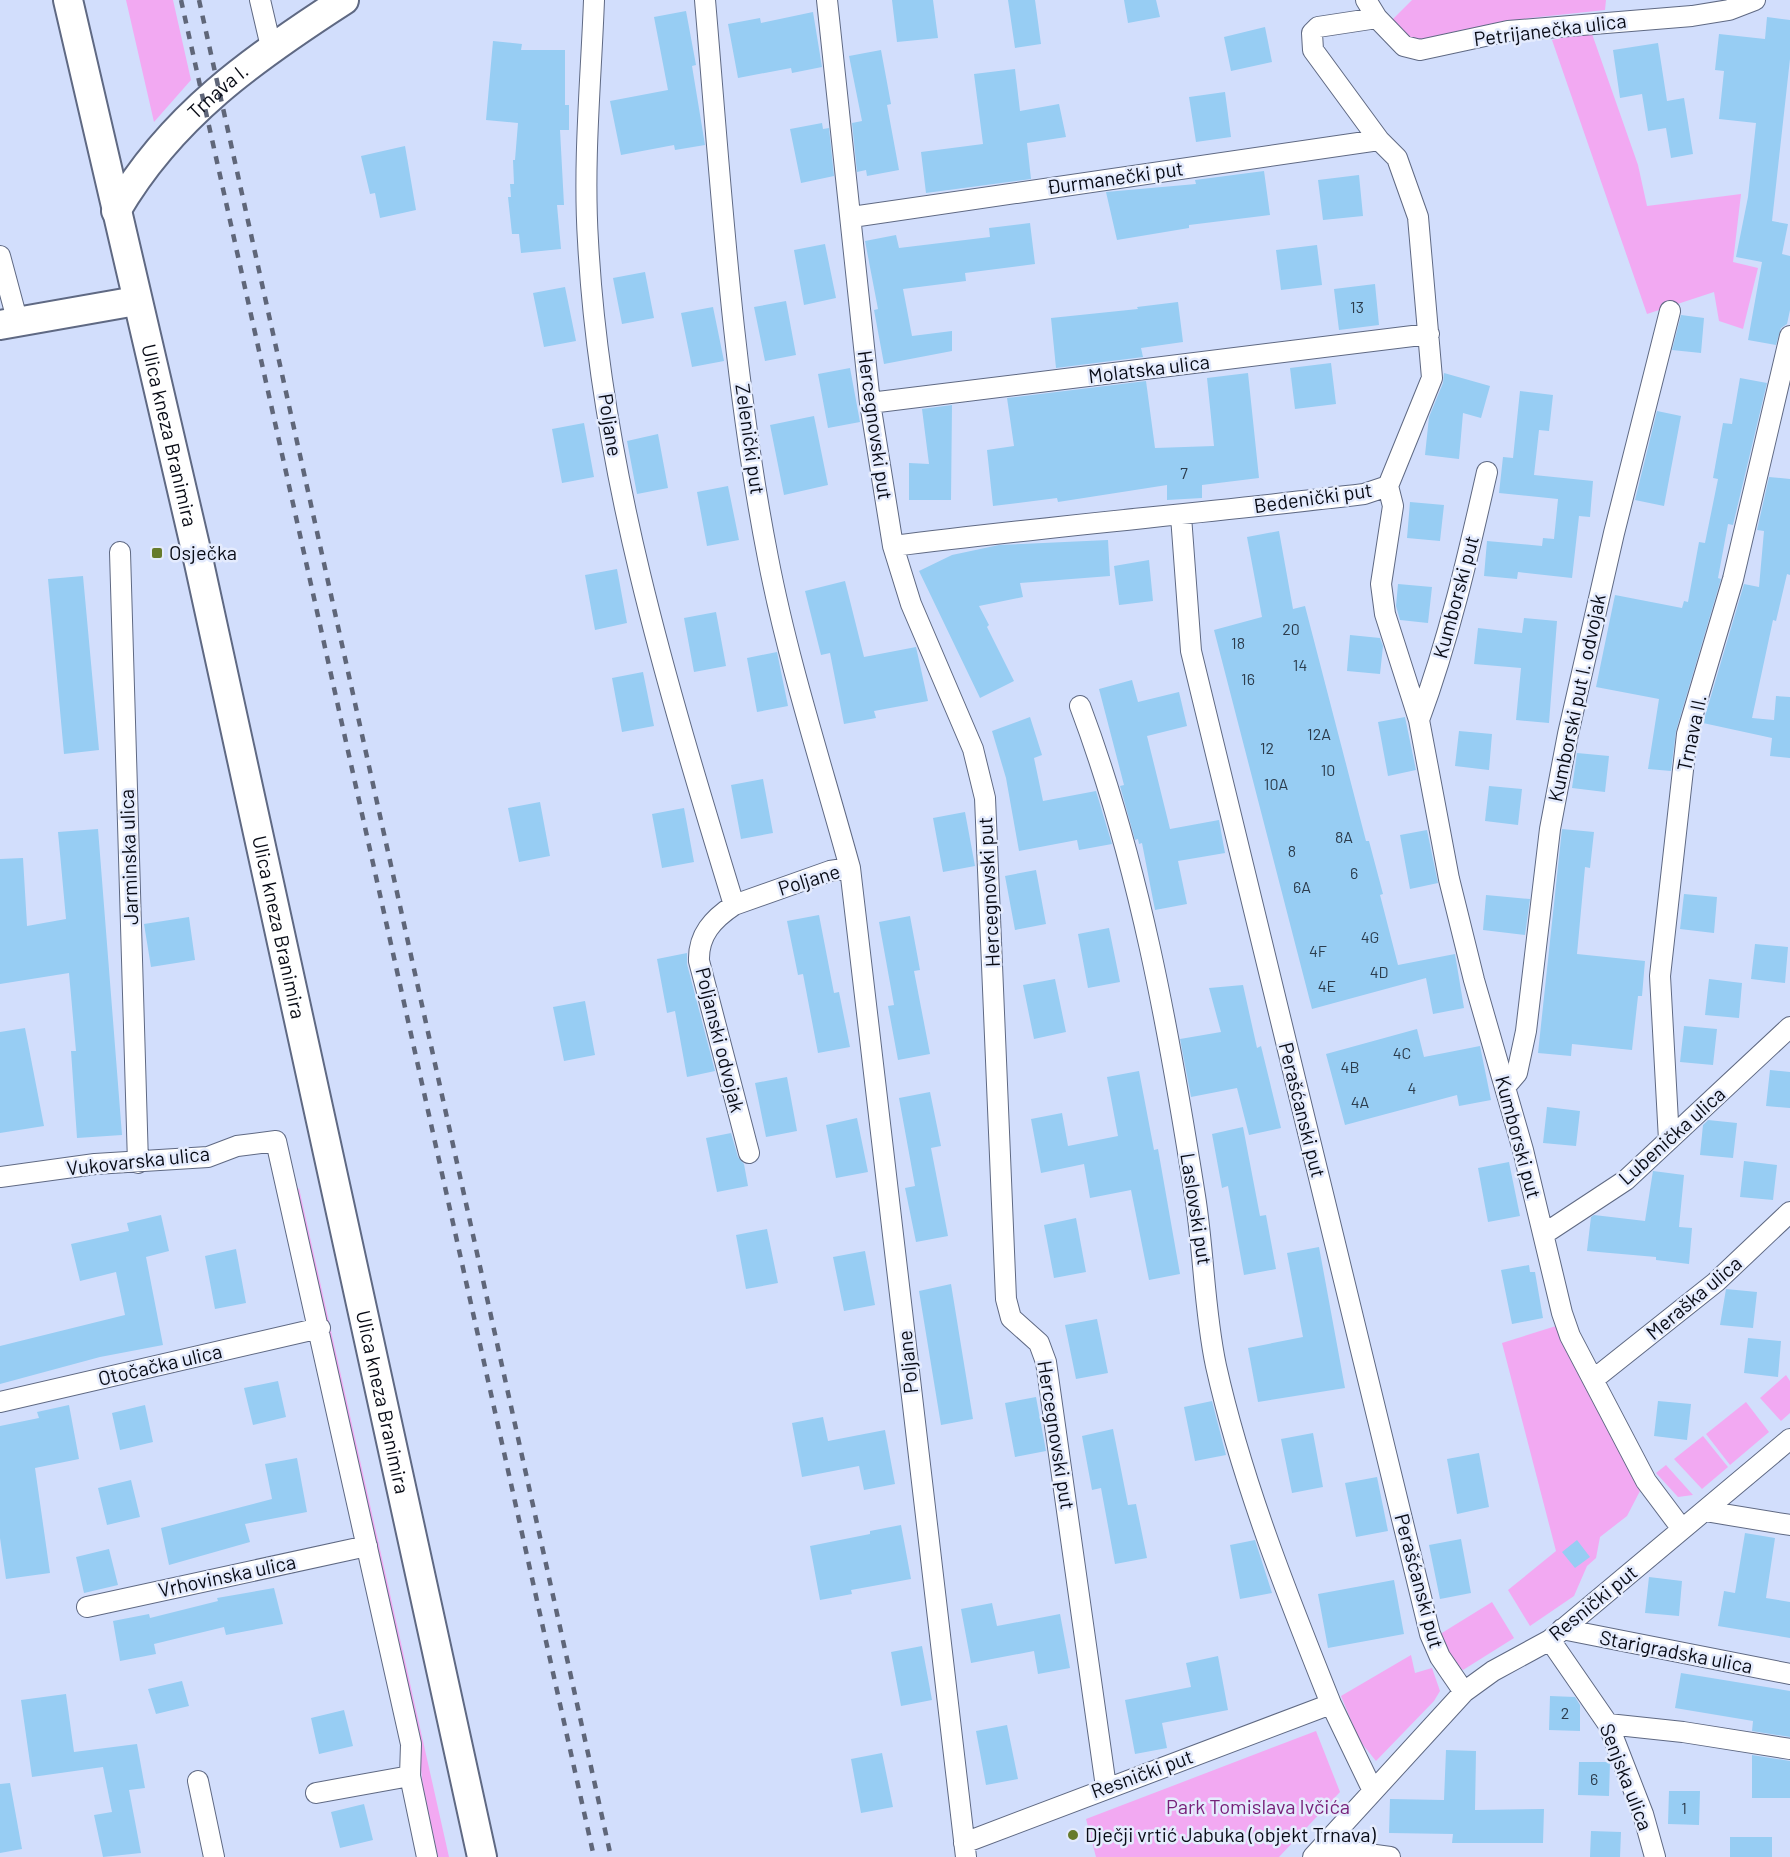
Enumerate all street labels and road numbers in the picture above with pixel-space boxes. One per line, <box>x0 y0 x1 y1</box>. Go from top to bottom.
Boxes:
street label: Petrijanečka ulica <box>1472 8 1628 50</box>
street label: Trnava I. <box>182 58 253 123</box>
street label: Đurmanečki put <box>1045 156 1185 198</box>
street label: Ulica kneza Branimira <box>137 341 203 529</box>
street label: Hercegnovski put <box>854 349 898 501</box>
street label: Molatska ulica <box>1087 349 1211 387</box>
street label: Zelenički put <box>731 382 771 496</box>
street label: Poljane <box>594 392 628 458</box>
street label: Bedenički put <box>1252 477 1374 517</box>
street label: Kumborski put <box>1427 533 1483 661</box>
street label: Kumborski put I. odvojak <box>1542 592 1610 804</box>
street label: Trnava II. <box>1671 692 1711 773</box>
street label: Jarminska ulica <box>114 789 142 926</box>
street label: Hercegnovski put <box>972 816 1004 968</box>
street label: Ulica kneza Branimira <box>248 833 311 1021</box>
street label: Poljane <box>775 858 843 900</box>
street label: Poljanski odvojak <box>691 965 751 1115</box>
street label: Perašćanski put <box>1275 1040 1331 1180</box>
street label: Kumborski put <box>1491 1073 1547 1201</box>
street label: Lubenička ulica <box>1613 1081 1729 1189</box>
street label: Vukovarska ulica <box>65 1141 211 1179</box>
street label: Laslovski put <box>1176 1151 1218 1267</box>
street label: Meraška ulica <box>1641 1250 1746 1344</box>
street label: Ulica kneza Branimira <box>352 1308 415 1496</box>
street label: Poljane <box>892 1329 922 1395</box>
street label: Otočačka ulica <box>95 1338 224 1390</box>
street label: Hercegnovski put <box>1033 1359 1081 1511</box>
street label: Perašćanski put <box>1390 1511 1449 1651</box>
street label: Vrhovinska ulica <box>156 1549 298 1601</box>
street label: Resnički put <box>1543 1559 1641 1645</box>
street label: Starigradska ulica <box>1598 1624 1755 1678</box>
street label: Senjska ulica <box>1596 1720 1658 1834</box>
street label: Resnički put <box>1087 1744 1196 1803</box>

